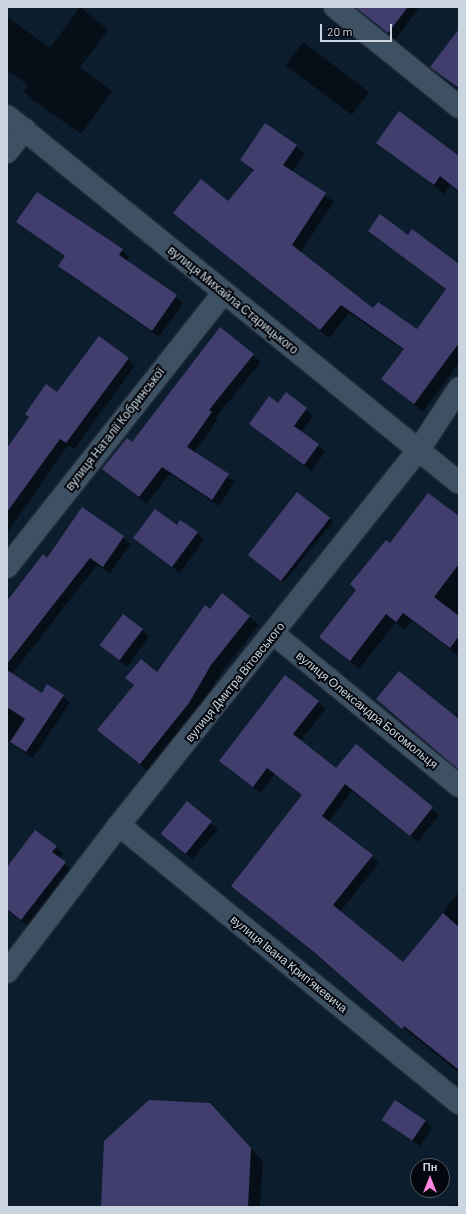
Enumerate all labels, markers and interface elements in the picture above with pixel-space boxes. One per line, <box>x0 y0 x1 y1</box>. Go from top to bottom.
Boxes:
scale bar <box>322 16 394 42</box>
text: 20 m <box>327 24 353 38</box>
street label: вулиця Михайла Старицького <box>165 243 301 357</box>
street label: вулиця Наталії Кобринської <box>63 365 167 493</box>
street label: вулиця Дмитра Вітовського <box>182 619 288 745</box>
street label: вулиця Олександра Богомольця <box>293 648 441 772</box>
street label: вулиця Івана Крипʼякевича <box>228 912 350 1016</box>
north arrow <box>410 1158 450 1198</box>
text: Пн <box>423 1160 437 1173</box>

